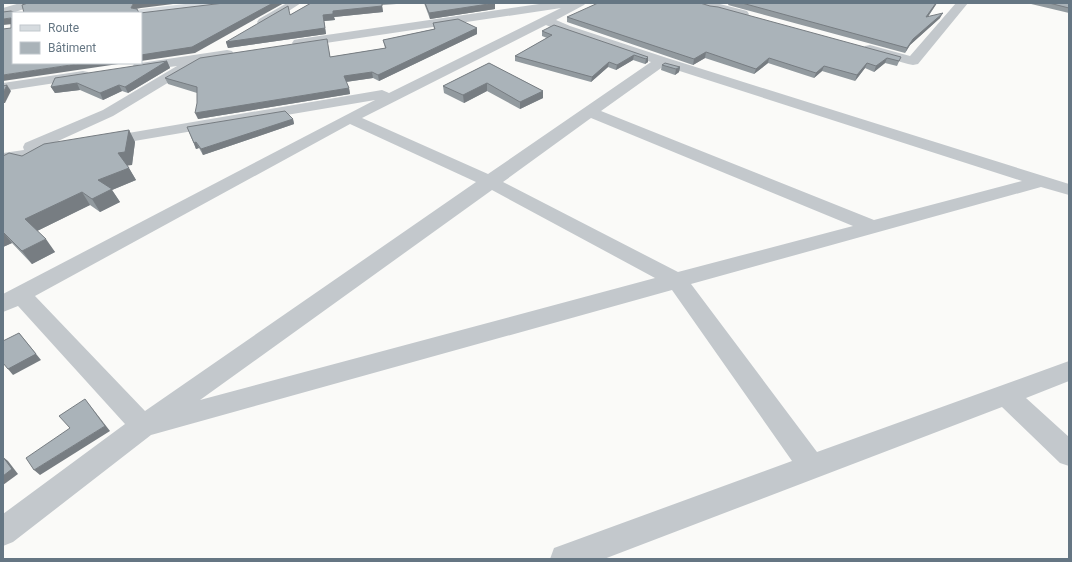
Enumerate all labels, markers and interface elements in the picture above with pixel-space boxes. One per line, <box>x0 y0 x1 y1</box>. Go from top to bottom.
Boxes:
legend <box>12 12 142 64</box>
text: Route <box>48 21 79 35</box>
text: Bâtiment <box>48 41 96 55</box>

